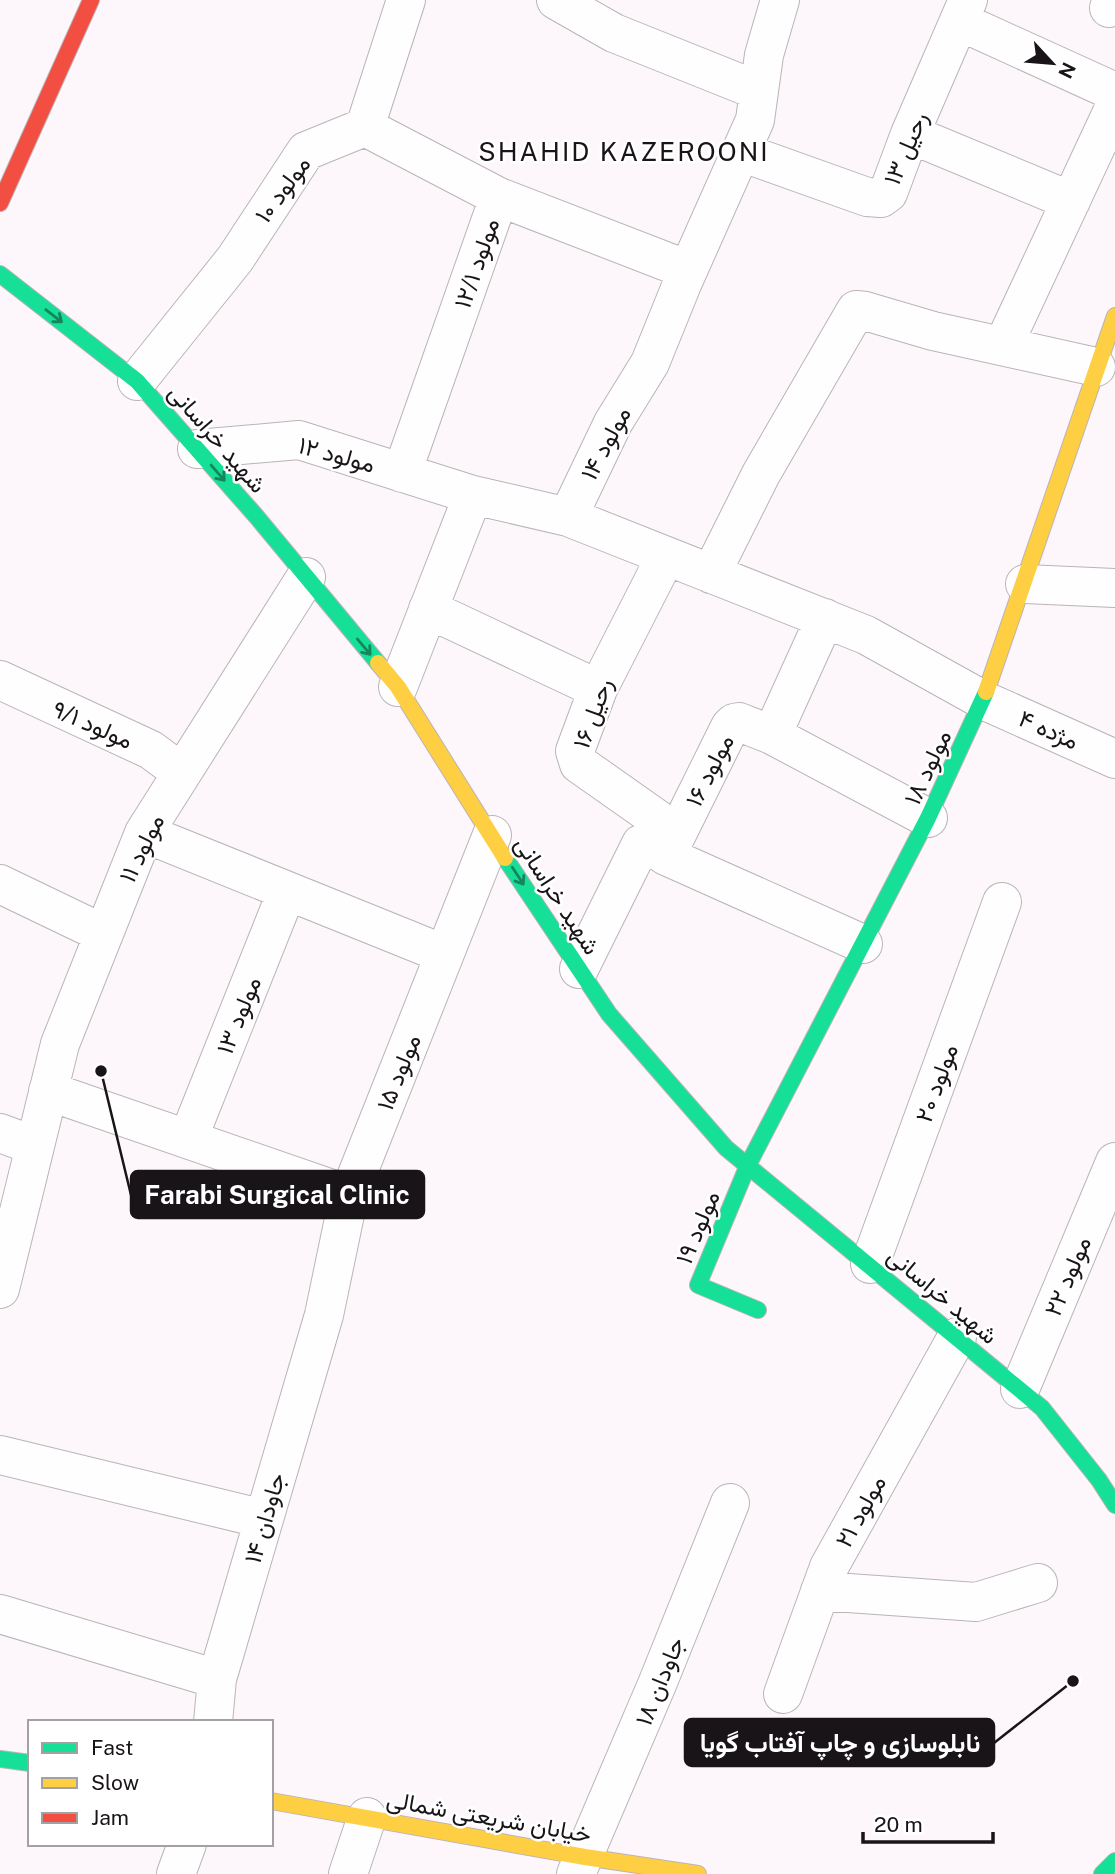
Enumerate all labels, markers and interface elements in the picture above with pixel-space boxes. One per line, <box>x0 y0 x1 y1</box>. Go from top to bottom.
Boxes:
north arrow <box>1017 28 1087 98</box>
text: N <box>1054 59 1080 82</box>
street label: رحیل ۱۳ <box>877 107 935 190</box>
district label: SHAHID KAZEROONI <box>478 136 770 167</box>
street label: مولود ۱۰ <box>248 150 317 229</box>
street label: مولود ۱۲/۱ <box>448 214 506 312</box>
one-way arrow <box>44 309 63 324</box>
street label: شهید خراسانی <box>162 378 273 499</box>
street label: مولود ۱۴ <box>574 402 638 485</box>
street label: مولود ۱۲ <box>295 430 378 480</box>
one-way arrow <box>210 463 226 481</box>
one-way arrow <box>356 637 372 655</box>
street label: رحیل ۱۶ <box>566 674 619 753</box>
street label: مولود ۹/۱ <box>48 694 138 756</box>
street label: مژده ۴ <box>1014 703 1083 756</box>
street label: مولود ۱۸ <box>898 725 958 810</box>
street label: مولود ۱۶ <box>679 729 741 812</box>
street label: مولود ۱۱ <box>113 809 171 887</box>
street label: شهید خراسانی <box>508 831 607 960</box>
one-way arrow <box>511 866 525 886</box>
street label: مولود ۱۳ <box>210 972 268 1059</box>
street label: مولود ۱۵ <box>370 1030 428 1115</box>
street label: مولود ۲۰ <box>909 1040 965 1127</box>
callout: Farabi Surgical Clinic <box>131 1171 424 1218</box>
text: Farabi Surgical Clinic <box>144 1179 410 1210</box>
street label: مولود ۱۹ <box>669 1186 727 1269</box>
street label: مولود ۲۲ <box>1038 1232 1098 1321</box>
street label: شهید خراسانی <box>881 1241 1004 1351</box>
street label: جاودان ۱۴ <box>238 1470 292 1567</box>
street label: مولود ۲۱ <box>829 1470 893 1553</box>
street label: جاودان ۱۸ <box>629 1633 691 1730</box>
callout: نابلوسازی و چاپ آفتاب گویا <box>685 1719 994 1766</box>
legend <box>28 1720 273 1846</box>
text: نابلوسازی و چاپ آفتاب گویا <box>700 1727 980 1761</box>
text: Fast <box>91 1735 133 1760</box>
text: Slow <box>91 1770 139 1795</box>
street label: خیابان شریعتی شمالی <box>384 1784 594 1850</box>
scale bar <box>863 1800 992 1844</box>
text: Jam <box>91 1805 129 1830</box>
text: 20 m <box>874 1812 923 1837</box>

